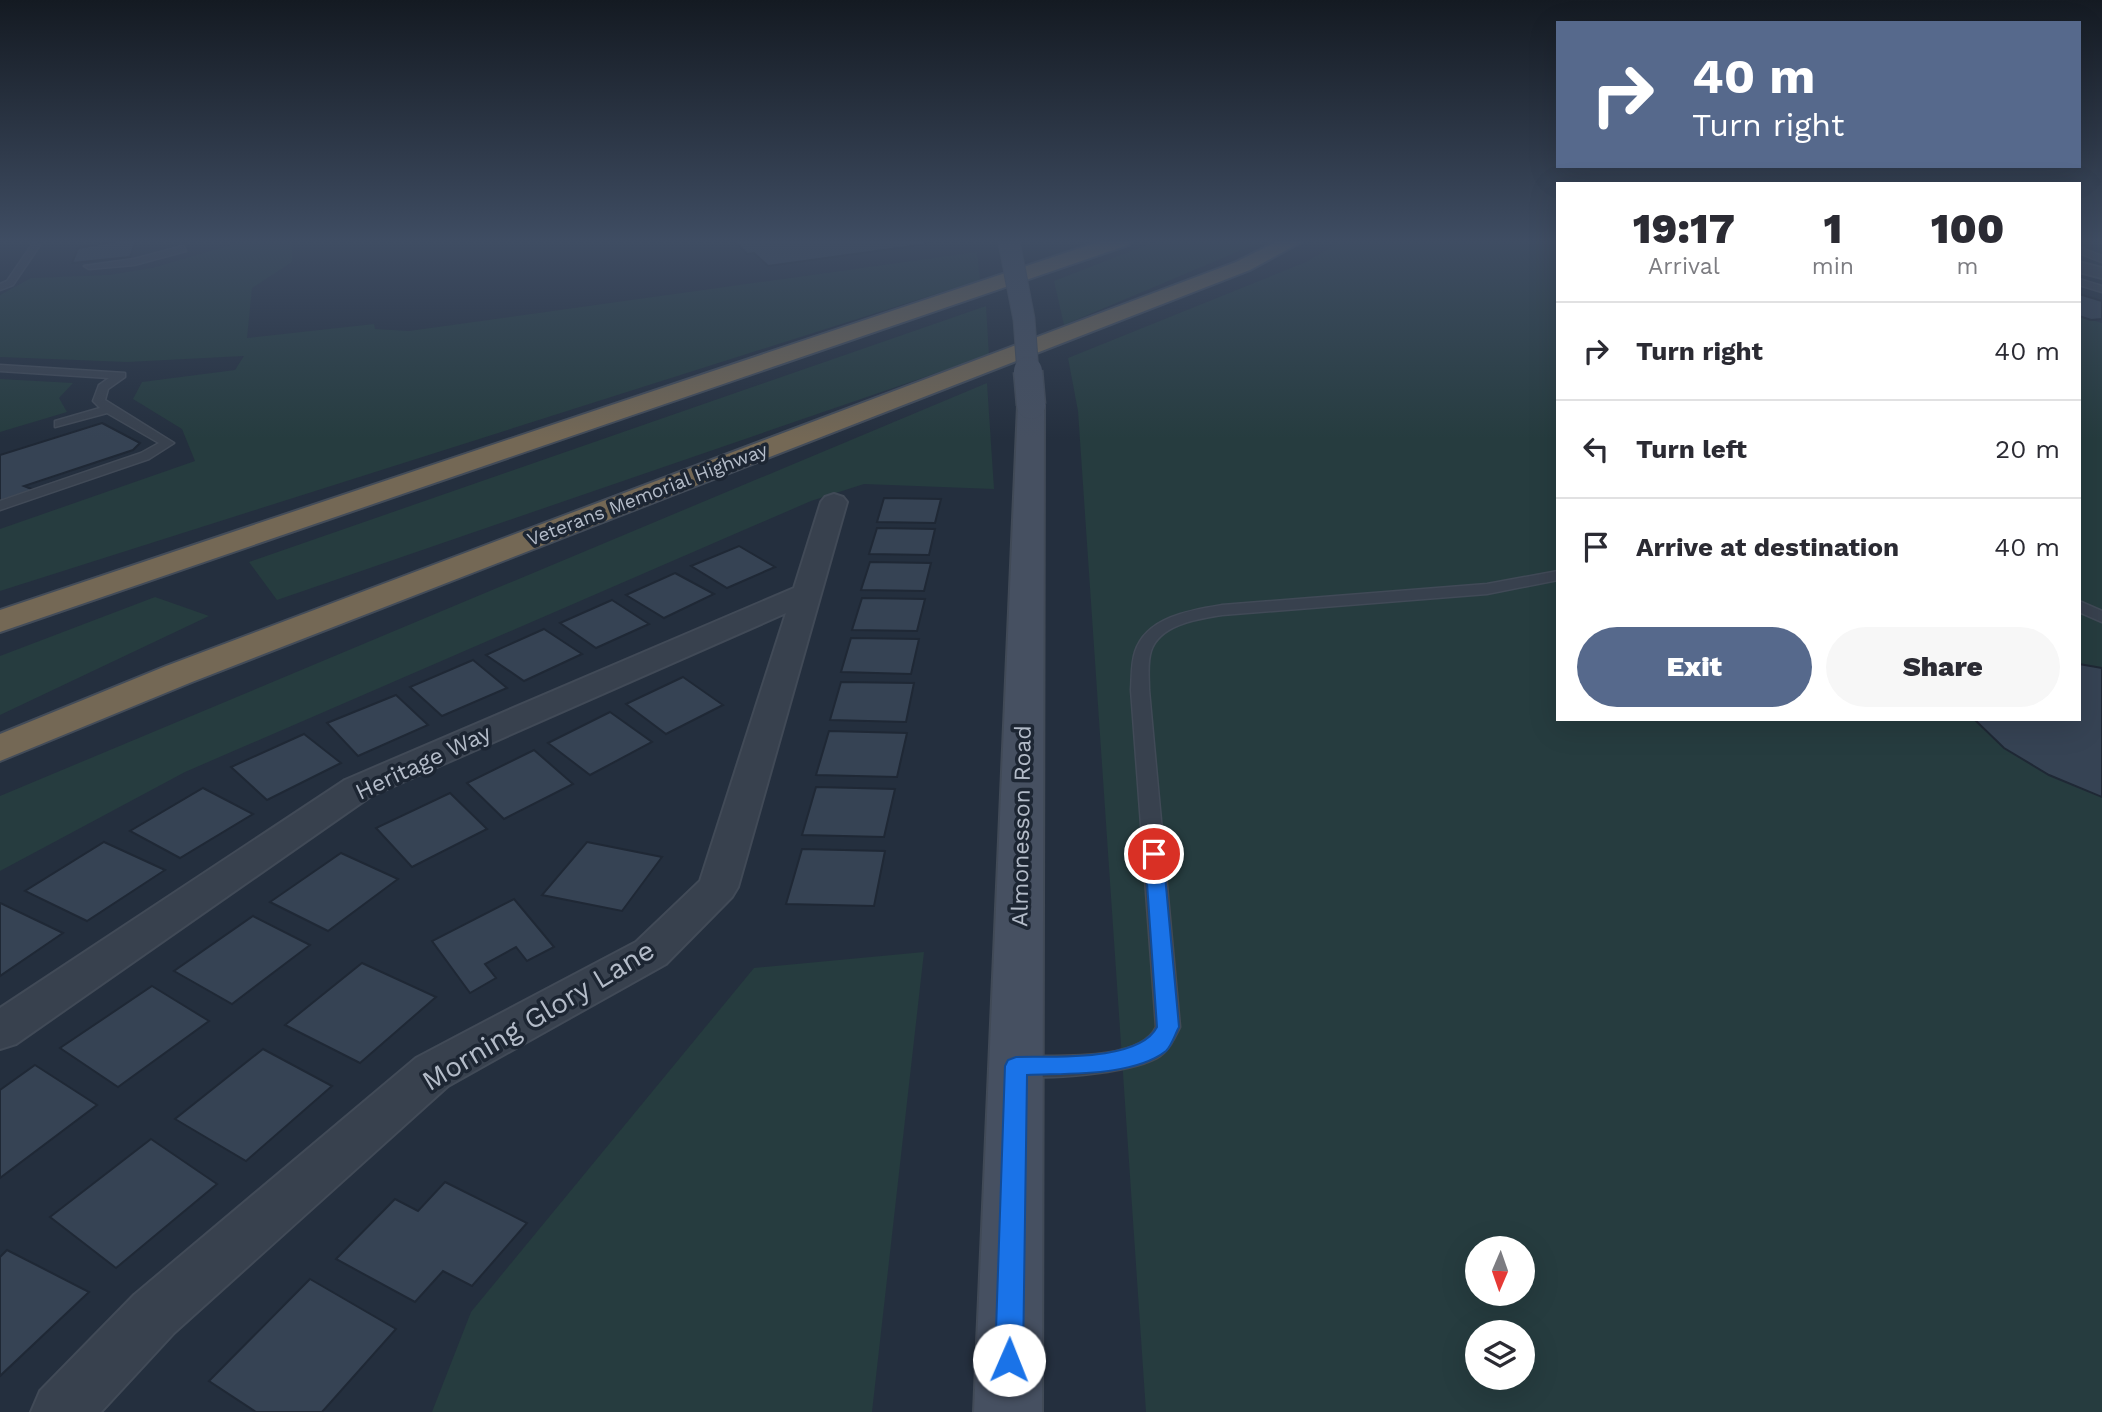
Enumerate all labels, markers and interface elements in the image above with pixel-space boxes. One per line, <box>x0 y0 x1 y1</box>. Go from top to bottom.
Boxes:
text: 40 m <box>1692 47 1815 105</box>
icon: right <box>1577 49 1668 140</box>
text: Turn right <box>1692 106 1844 144</box>
text: 19:17 <box>1633 204 1735 253</box>
text: 1 <box>1824 204 1842 253</box>
text: 100 <box>1931 204 2004 253</box>
text: Arrival <box>1648 253 1720 280</box>
text: min <box>1812 253 1854 280</box>
text: m <box>1957 253 1979 280</box>
icon: right <box>1577 332 1615 370</box>
text: Turn right <box>1636 336 1763 366</box>
text: 40 m <box>1994 336 2060 366</box>
icon: left <box>1577 430 1615 468</box>
text: Turn left <box>1636 434 1747 464</box>
text: 20 m <box>1995 434 2060 464</box>
street label: Veterans Memorial Highway <box>524 438 771 551</box>
icon: arrive <box>1577 528 1615 566</box>
text: Arrive at destination <box>1636 532 1899 562</box>
text: 40 m <box>1994 532 2060 562</box>
button: Exit <box>1577 627 1812 707</box>
button: Share <box>1826 627 2060 707</box>
street label: Heritage Way <box>351 719 495 806</box>
street label: Almonesson Road <box>1006 725 1037 927</box>
pin <box>1124 824 1184 884</box>
icon: arrive <box>1135 835 1173 873</box>
street label: Morning Glory Lane <box>416 933 660 1098</box>
north arrow <box>1465 1236 1535 1306</box>
map controls <box>1465 1236 1535 1390</box>
button: layers <box>1465 1320 1535 1390</box>
position arrow <box>972 1323 1046 1397</box>

